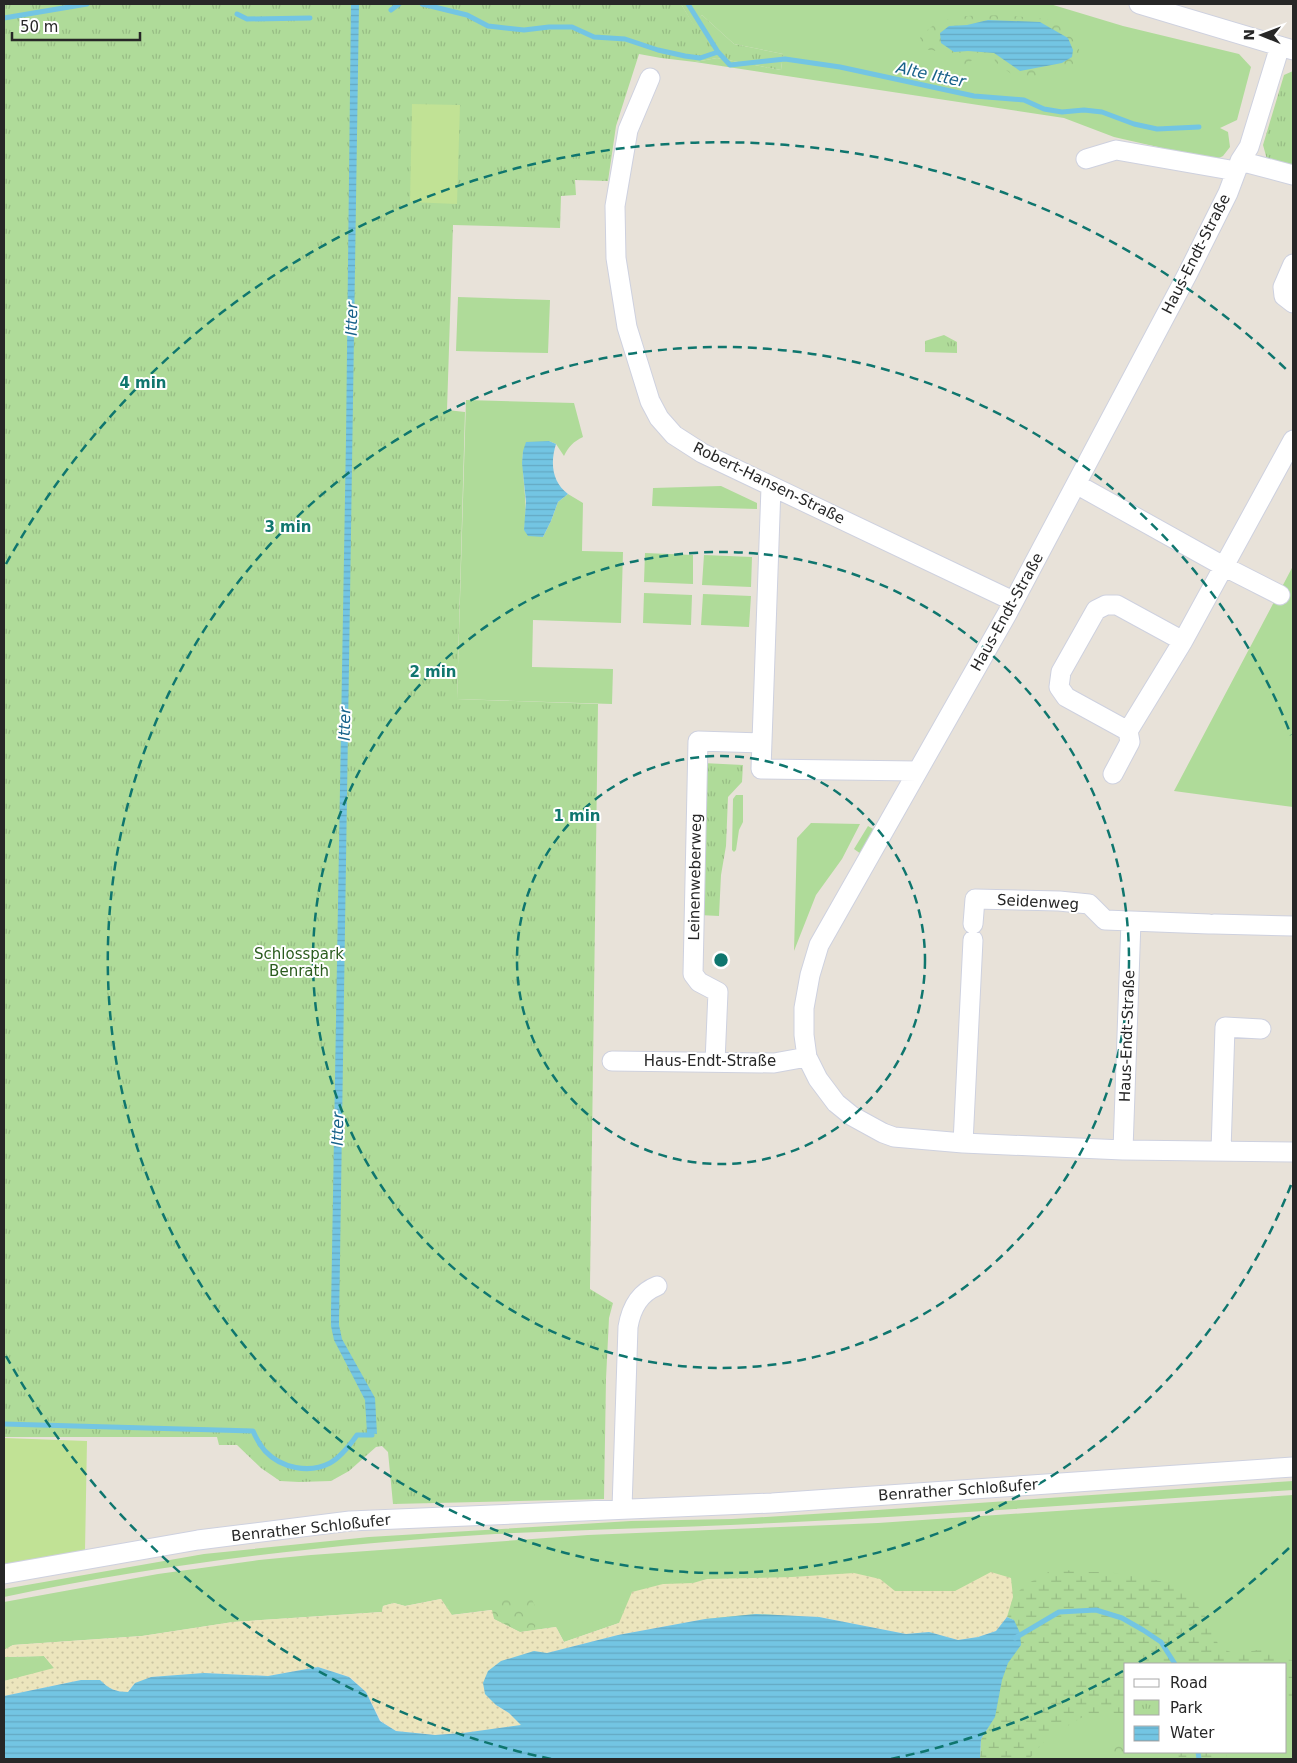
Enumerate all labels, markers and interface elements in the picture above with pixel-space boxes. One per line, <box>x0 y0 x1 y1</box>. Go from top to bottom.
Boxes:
scale bar <box>12 10 140 42</box>
north arrow <box>1237 10 1287 60</box>
text: 50 m <box>20 18 58 36</box>
text: N <box>1241 29 1257 41</box>
water label: Alte Itter <box>894 58 969 91</box>
street label: Haus-Endt-Straße <box>1158 191 1234 317</box>
water label: Itter <box>342 301 361 336</box>
text: 4 min <box>119 374 167 392</box>
street label: Robert-Hansen-Straße <box>690 438 848 528</box>
text: 3 min <box>264 518 312 536</box>
street label: Haus-Endt-Straße <box>967 550 1047 674</box>
text: 2 min <box>409 663 457 681</box>
water label: Itter <box>335 706 354 741</box>
text: 1 min <box>553 807 601 825</box>
street label: Leinenweberweg <box>685 813 705 941</box>
street label: Seidenweg <box>996 891 1080 913</box>
park label: Schlosspark Benrath <box>254 945 344 980</box>
centre of rings <box>712 951 730 969</box>
street label: Haus-Endt-Straße <box>1116 969 1138 1103</box>
street label: Haus-Endt-Straße <box>644 1052 776 1070</box>
water label: Itter <box>328 1111 347 1146</box>
street label: Benrather Schloßufer <box>877 1475 1039 1505</box>
street label: Benrather Schloßufer <box>230 1511 392 1545</box>
legend <box>1124 1663 1287 1753</box>
text: Road <box>1170 1674 1208 1692</box>
text: Park <box>1170 1699 1203 1717</box>
text: Water <box>1170 1724 1215 1742</box>

